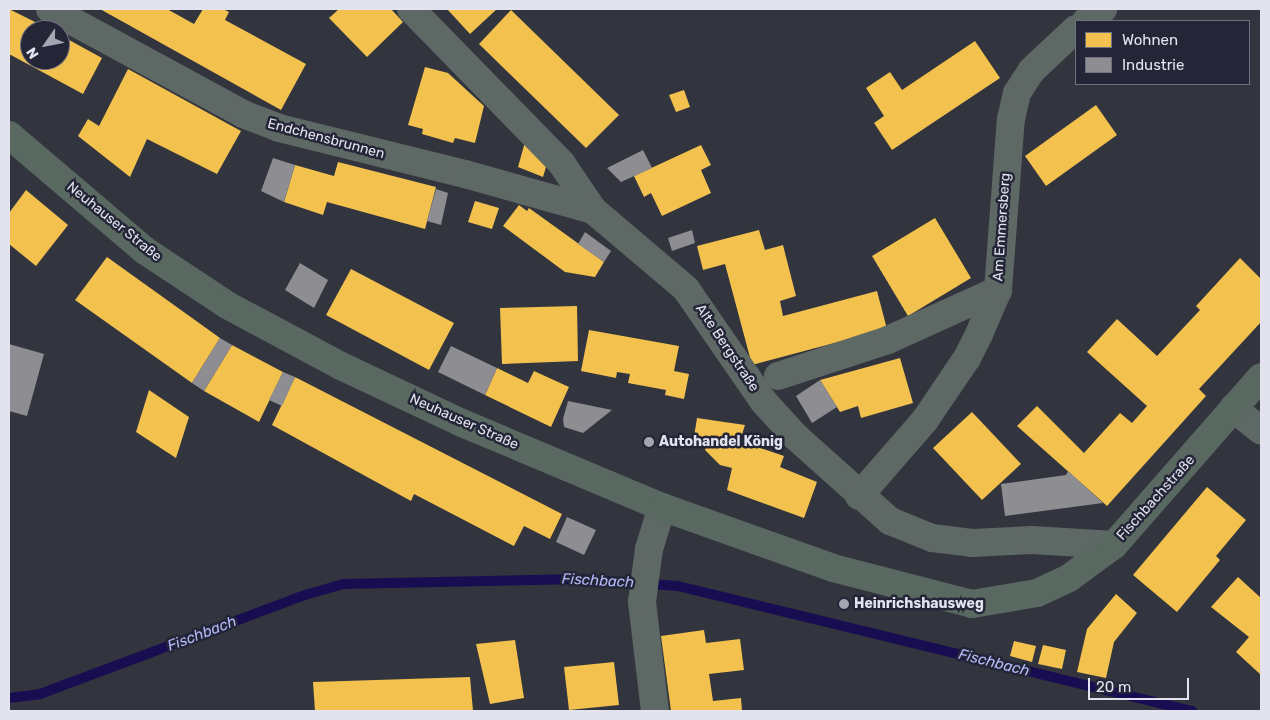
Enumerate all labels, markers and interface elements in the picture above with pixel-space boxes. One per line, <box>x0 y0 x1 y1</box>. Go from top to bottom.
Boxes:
north arrow <box>20 20 70 70</box>
legend <box>1075 20 1250 85</box>
text: Wohnen <box>1122 31 1178 49</box>
text: N <box>23 44 43 62</box>
text: Industrie <box>1122 56 1184 74</box>
street label: Endchensbrunnen <box>266 115 386 163</box>
street label: Am Emmersberg <box>990 172 1014 282</box>
street label: Neuhauser Straße <box>63 178 165 266</box>
street label: Alte Bergstraße <box>692 301 762 395</box>
street label: Neuhauser Straße <box>407 390 521 454</box>
place label: Autohandel König <box>659 434 783 450</box>
marker: Autohandel König <box>643 436 655 448</box>
street label: Fischbachstraße <box>1113 452 1199 544</box>
water label: Fischbach <box>561 570 635 592</box>
place label: Heinrichshausweg <box>854 596 984 612</box>
marker: Heinrichshausweg <box>838 598 850 610</box>
water label: Fischbach <box>165 613 239 655</box>
water label: Fischbach <box>957 645 1031 681</box>
scale bar <box>1090 668 1191 700</box>
text: 20 m <box>1096 678 1131 696</box>

